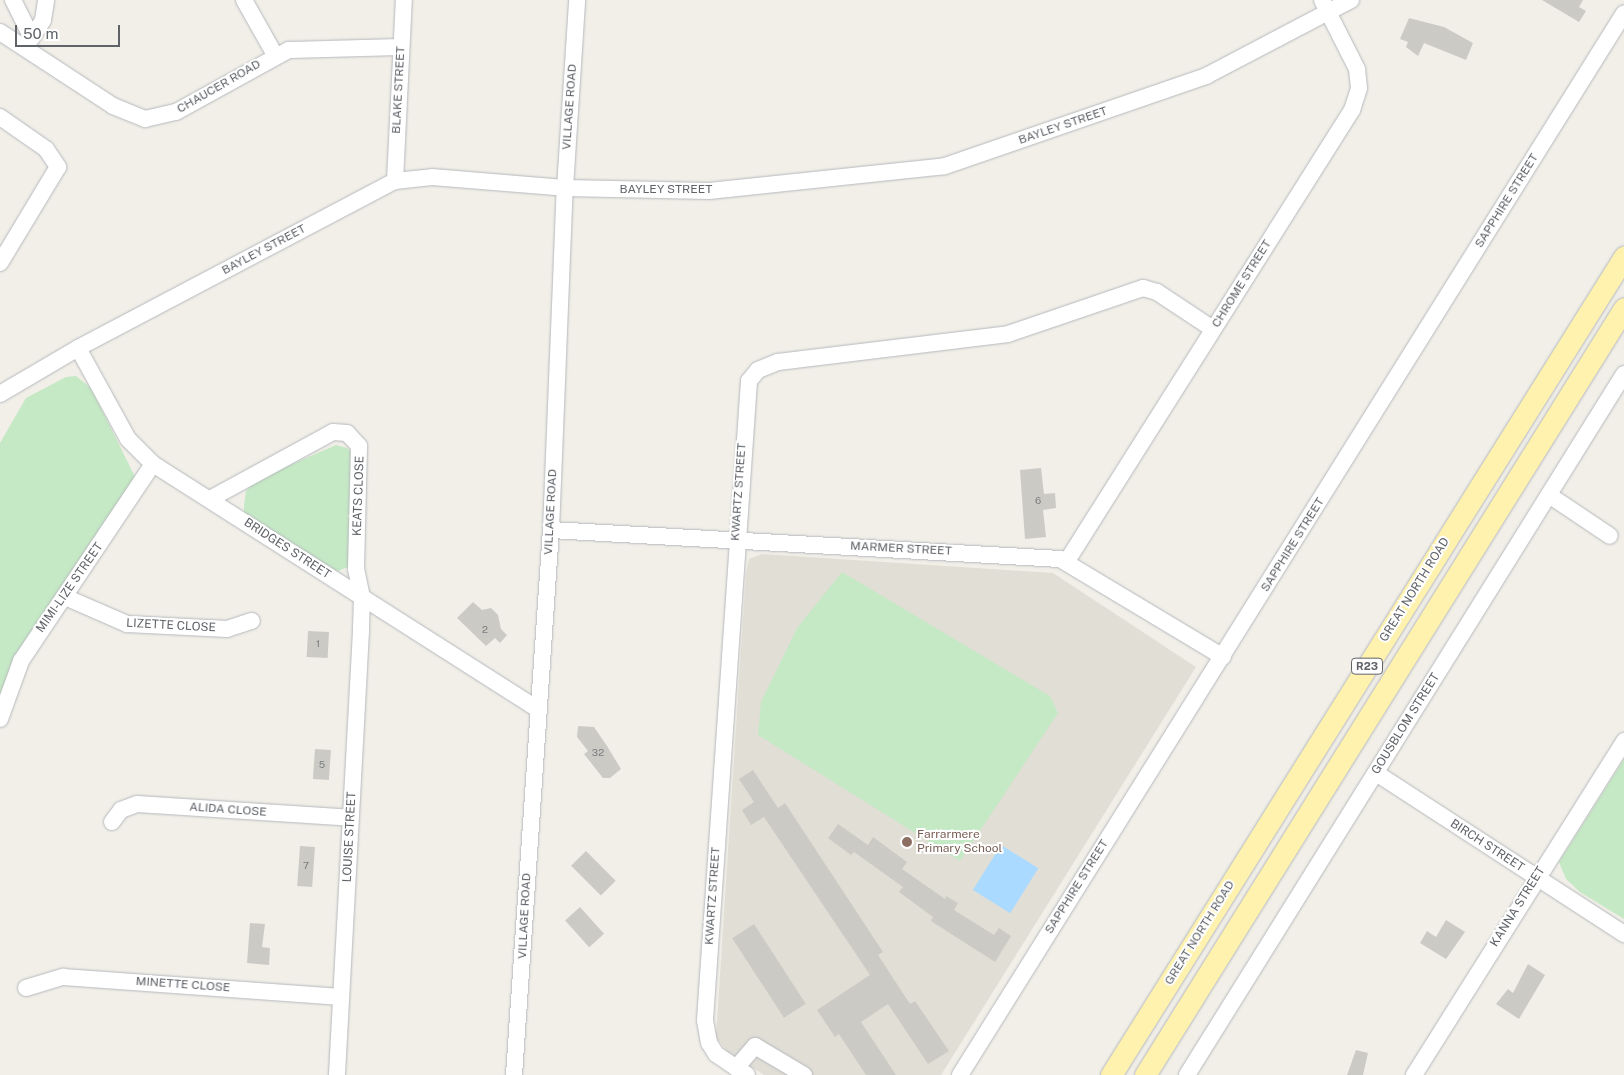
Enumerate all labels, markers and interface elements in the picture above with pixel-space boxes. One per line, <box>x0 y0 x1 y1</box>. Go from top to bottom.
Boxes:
scale bar <box>18 15 122 47</box>
text: 50 m <box>23 25 58 42</box>
street label: BLAKE STREET <box>390 46 408 134</box>
street label: CHAUCER ROAD <box>175 57 263 117</box>
street label: VILLAGE ROAD <box>560 64 580 150</box>
street label: BAYLEY STREET <box>1017 104 1109 148</box>
street label: SAPPHIRE STREET <box>1472 151 1542 251</box>
street label: BAYLEY STREET <box>619 183 713 197</box>
street label: BAYLEY STREET <box>220 222 308 278</box>
street label: CHROME STREET <box>1209 238 1275 330</box>
street label: KWARTZ STREET <box>728 443 750 541</box>
street label: KEATS CLOSE <box>350 456 368 536</box>
street label: VILLAGE ROAD <box>542 469 560 555</box>
house number: 6 <box>1035 495 1041 507</box>
street label: SAPPHIRE STREET <box>1258 495 1328 595</box>
street label: BRIDGES STREET <box>241 516 333 582</box>
street label: GREAT NORTH ROAD <box>1377 535 1453 645</box>
street label: MARMER STREET <box>850 539 952 559</box>
street label: MIMI-LIZE STREET <box>34 540 106 636</box>
street label: LIZETTE CLOSE <box>126 616 216 636</box>
house number: 2 <box>482 624 488 636</box>
house number: 1 <box>316 638 320 650</box>
road number: R23 <box>1351 658 1383 674</box>
street label: GOUSBLOM STREET <box>1369 671 1443 777</box>
house number: 32 <box>592 747 604 759</box>
house number: 5 <box>319 759 325 771</box>
street label: LOUISE STREET <box>340 791 360 883</box>
street label: ALIDA CLOSE <box>189 800 267 820</box>
street label: BIRCH STREET <box>1447 817 1527 875</box>
place label: Farrarmere Primary School <box>917 828 1002 856</box>
marker: Farrarmere Primary School <box>901 836 913 848</box>
street label: SAPPHIRE STREET <box>1042 837 1112 937</box>
street label: KWARTZ STREET <box>702 847 724 945</box>
house number: 7 <box>303 860 309 872</box>
street label: KANNA STREET <box>1488 864 1548 950</box>
street label: VILLAGE ROAD <box>516 873 534 959</box>
street label: GREAT NORTH ROAD <box>1162 878 1238 988</box>
street label: MINETTE CLOSE <box>135 975 231 995</box>

